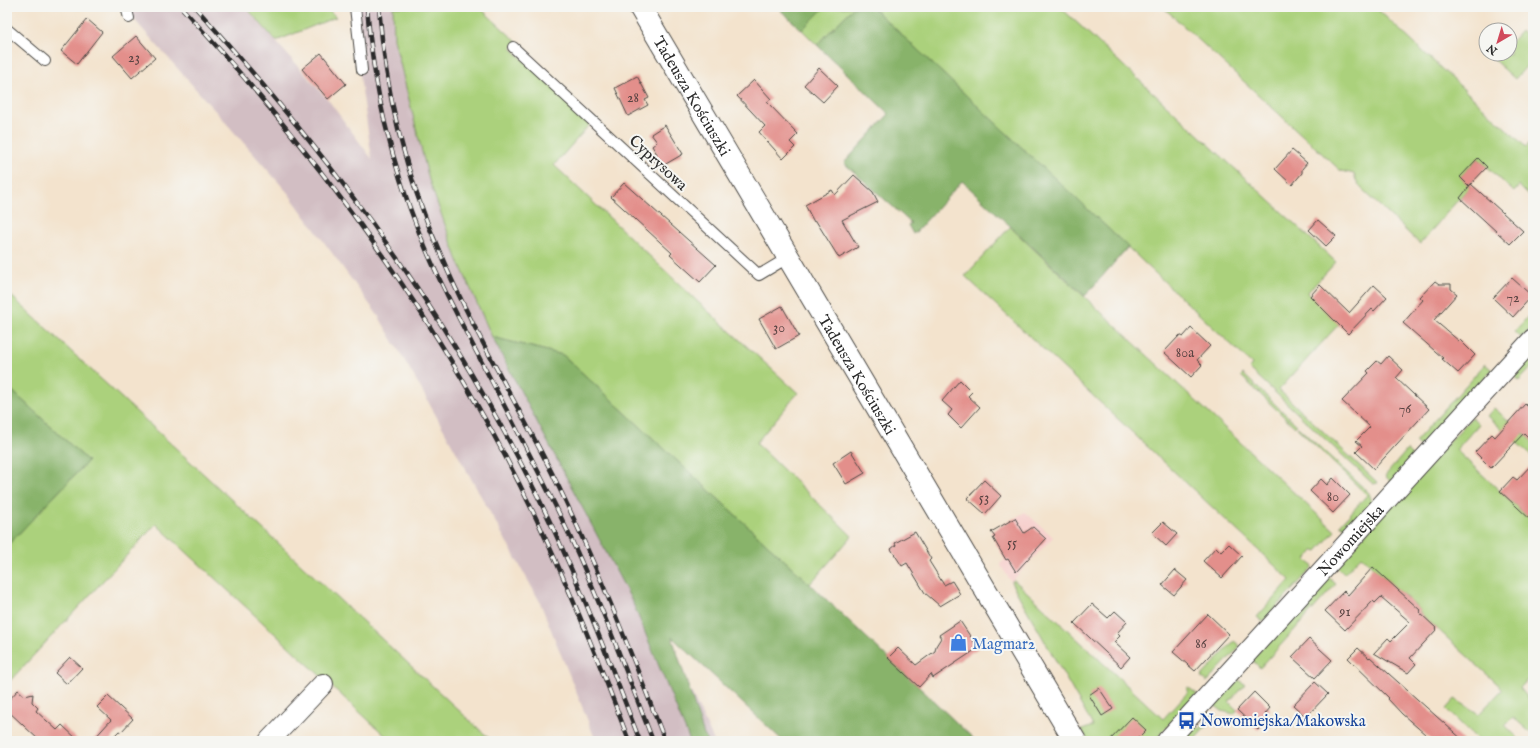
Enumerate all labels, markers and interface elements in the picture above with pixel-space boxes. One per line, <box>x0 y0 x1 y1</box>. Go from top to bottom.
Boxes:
north arrow <box>1478 22 1518 62</box>
street label: Tadeusza Kościuszki <box>648 33 734 160</box>
text: N <box>1484 40 1501 58</box>
house number: 23 <box>128 49 140 67</box>
house number: 28 <box>627 89 639 107</box>
street label: Cyprysowa <box>624 131 691 196</box>
house number: 72 <box>1506 289 1520 307</box>
street label: Tadeusza Kościuszki <box>813 312 899 439</box>
house number: 30 <box>773 319 785 337</box>
house number: 80a <box>1176 344 1195 362</box>
house number: 76 <box>1399 400 1412 418</box>
house number: 80 <box>1327 488 1339 506</box>
house number: 53 <box>979 489 989 507</box>
street label: Nowomiejska <box>1314 501 1389 581</box>
house number: 55 <box>1007 534 1017 552</box>
house number: 91 <box>1338 603 1351 621</box>
shop icon: Magmar2 <box>949 633 969 653</box>
place label: Magmar2 <box>972 635 1035 655</box>
house number: 86 <box>1195 635 1208 653</box>
bus stop icon: Nowomiejska/Makowska <box>1177 710 1197 730</box>
place label: Nowomiejska/Makowska <box>1200 712 1366 732</box>

